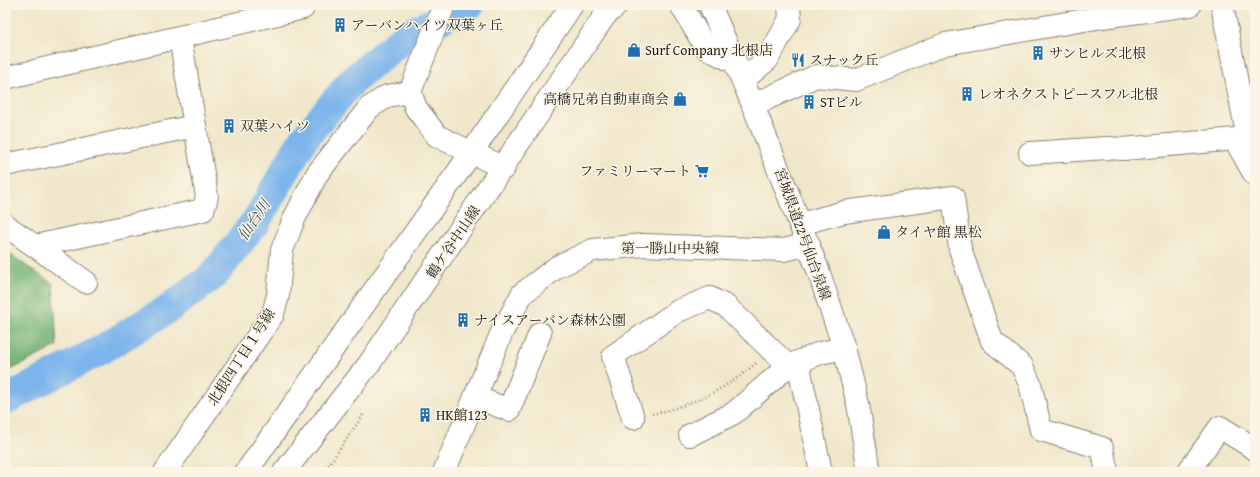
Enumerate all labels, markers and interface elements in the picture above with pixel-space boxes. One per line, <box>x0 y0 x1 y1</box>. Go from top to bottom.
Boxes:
place label: アーバンハイツ双葉ヶ丘 <box>351 15 503 35</box>
building icon: アーバンハイツ双葉ヶ丘 <box>332 17 348 33</box>
place label: Surf Company 北根店 <box>645 40 773 60</box>
shop icon: Surf Company 北根店 <box>626 42 642 58</box>
place label: サンヒルズ北根 <box>1049 43 1146 63</box>
building icon: サンヒルズ北根 <box>1030 45 1046 61</box>
place label: スナック丘 <box>809 50 878 70</box>
restaurant icon: スナック丘 <box>790 52 806 68</box>
place label: レオネクストピースフル北根 <box>978 84 1158 104</box>
building icon: レオネクストピースフル北根 <box>959 86 975 102</box>
place label: 高橋兄弟自動車商会 <box>543 89 669 109</box>
shop icon: 高橋兄弟自動車商会 <box>672 91 688 107</box>
place label: STビル <box>820 92 863 112</box>
building icon: STビル <box>801 94 817 110</box>
place label: 双葉ハイツ <box>240 116 310 136</box>
building icon: 双葉ハイツ <box>221 118 237 134</box>
place label: ファミリーマート <box>579 161 691 181</box>
supermarket icon: ファミリーマート <box>694 163 710 179</box>
street label: 宮城県道22号仙台泉線 <box>770 165 836 303</box>
water label: 仙台川 <box>232 194 276 244</box>
street label: 鶴ケ谷中山線 <box>421 202 485 282</box>
place label: タイヤ館 黒松 <box>895 222 982 242</box>
shop icon: タイヤ館 黒松 <box>876 224 892 240</box>
street label: 第一勝山中央線 <box>621 238 719 258</box>
street label: 北根四丁目１号線 <box>202 305 280 409</box>
place label: ナイスアーバン森林公園 <box>474 310 626 330</box>
building icon: ナイスアーバン森林公園 <box>455 312 471 328</box>
place label: HK館123 <box>436 405 488 425</box>
building icon: HK館123 <box>417 407 433 423</box>

